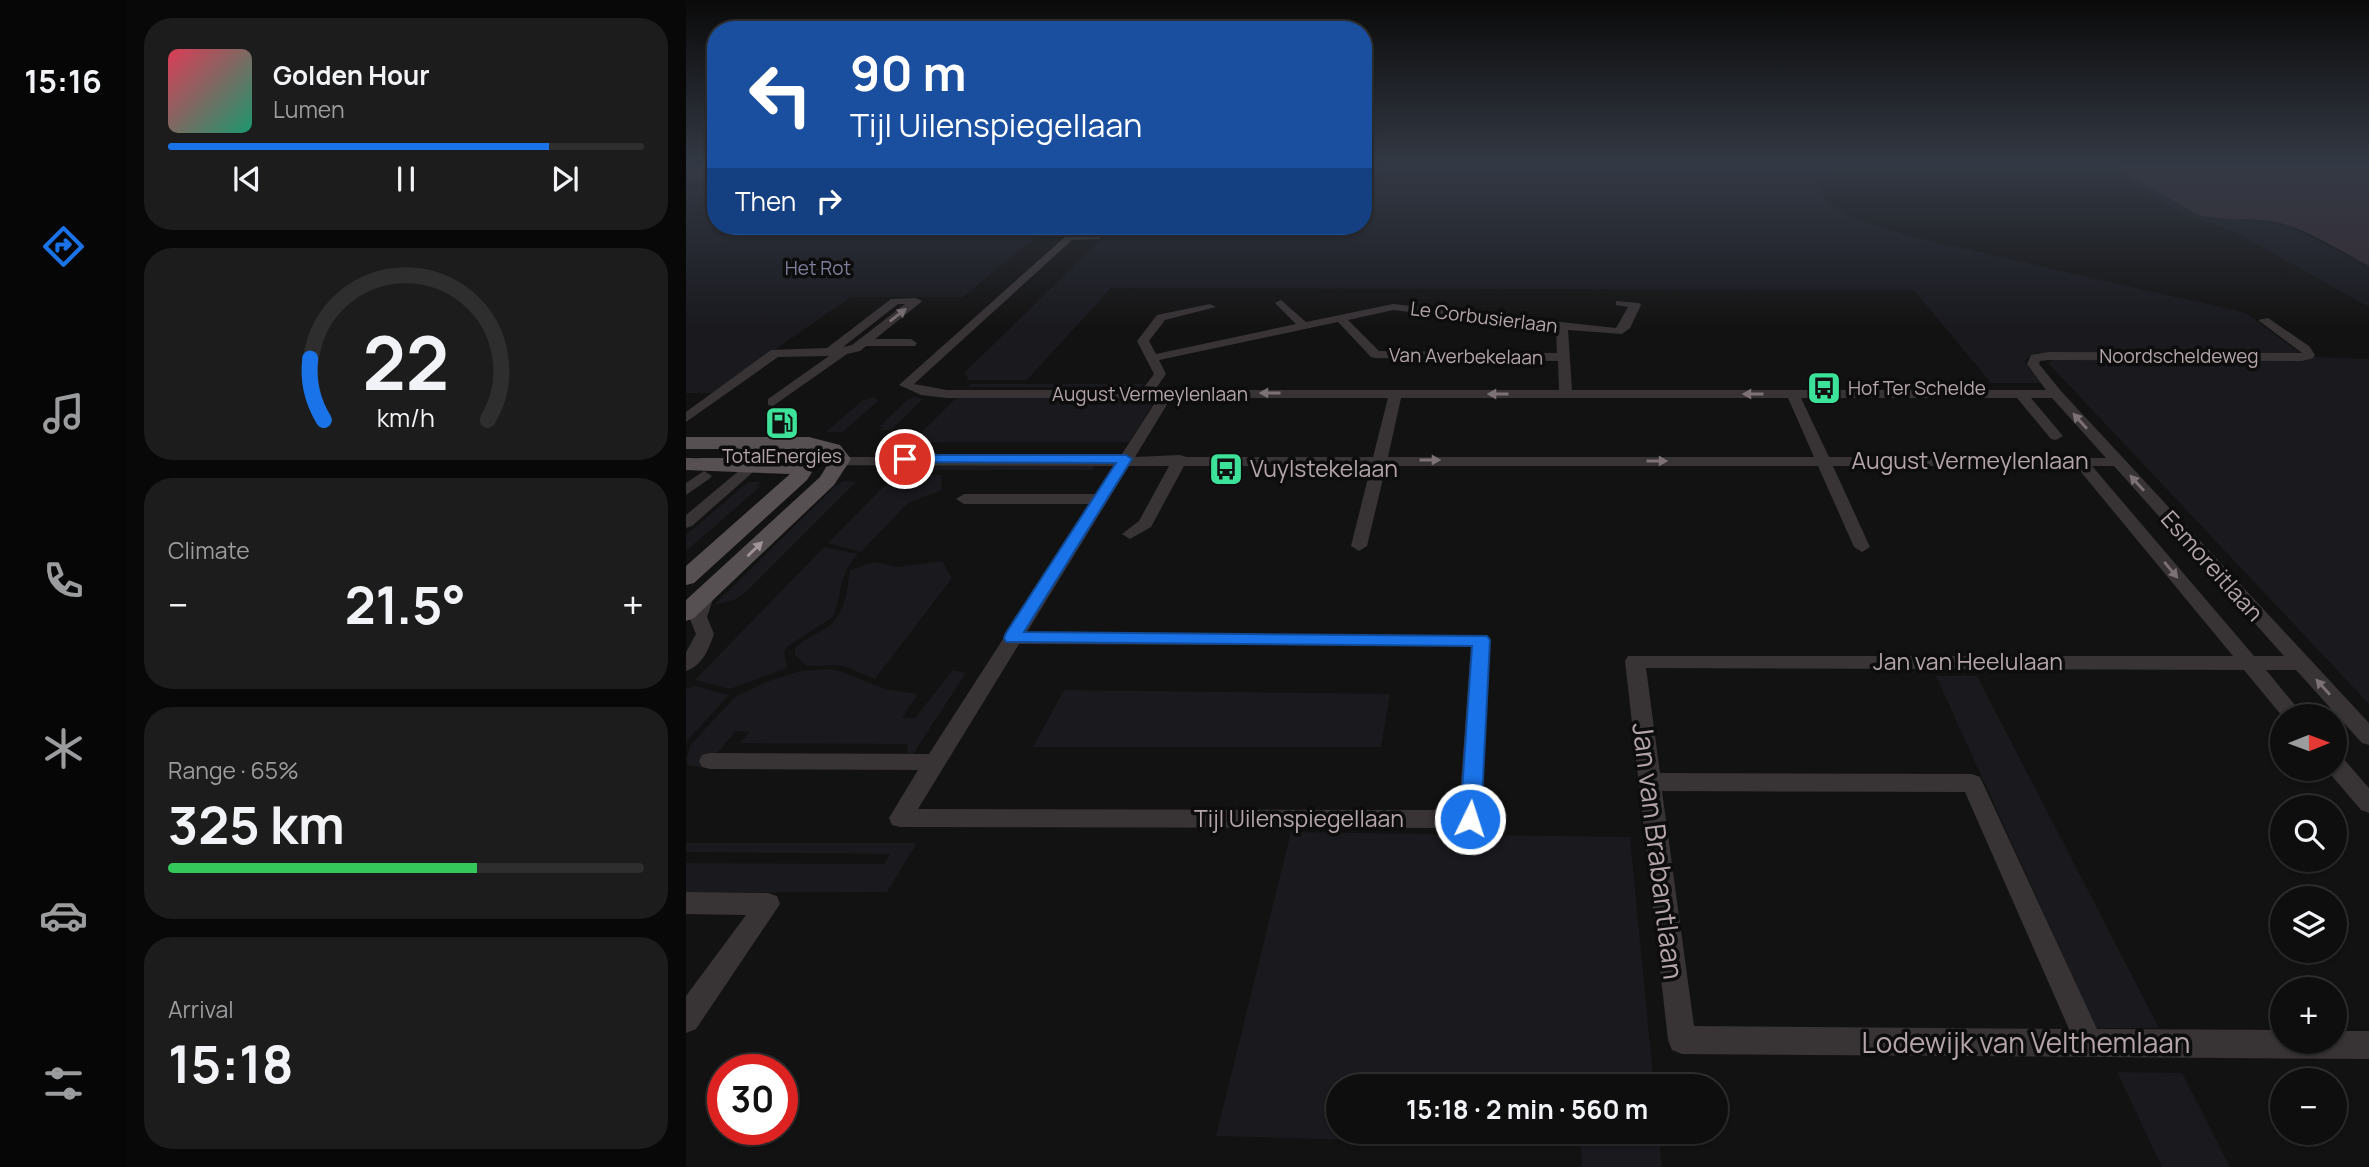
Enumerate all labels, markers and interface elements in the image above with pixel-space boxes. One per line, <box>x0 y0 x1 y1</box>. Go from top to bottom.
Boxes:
text: 90 m <box>850 39 967 106</box>
icon: left <box>735 49 826 140</box>
text: Golden Hour <box>273 57 430 93</box>
text: 15:16 <box>24 59 102 103</box>
text: Lumen <box>273 93 345 125</box>
text: Tijl Uilenspiegellaan <box>850 103 1142 147</box>
icon: previous <box>228 160 266 198</box>
icon: pause <box>387 160 425 198</box>
icon: next <box>546 160 584 198</box>
icon: right <box>810 182 848 220</box>
text: Then <box>735 183 796 219</box>
icon: directions <box>39 222 88 271</box>
park label: Het Rot <box>785 255 851 281</box>
street label: Le Corbusierlaan <box>1409 295 1559 339</box>
one-way arrow <box>888 308 906 323</box>
text: 22 <box>363 312 449 412</box>
street label: Van Averbekelaan <box>1389 342 1543 370</box>
street label: Noordscheldeweg <box>2099 343 2259 369</box>
bus stop icon: Hof Ter Schelde <box>1805 369 1843 407</box>
place label: Hof Ter Schelde <box>1848 375 1986 401</box>
street label: August Vermeylenlaan <box>1052 381 1248 407</box>
one-way arrow <box>1259 387 1281 399</box>
one-way arrow <box>1487 388 1509 400</box>
one-way arrow <box>1742 388 1764 400</box>
icon: music <box>39 389 88 438</box>
text: km/h <box>377 399 435 434</box>
fuel station icon: TotalEnergies <box>763 404 801 442</box>
one-way arrow <box>2072 412 2088 430</box>
pin <box>875 429 935 489</box>
icon: arrive <box>886 440 924 478</box>
place label: TotalEnergies <box>722 443 842 469</box>
street label: August Vermeylenlaan <box>1851 444 2089 476</box>
bus stop icon: Vuylstekelaan <box>1207 450 1245 488</box>
place label: Vuylstekelaan <box>1250 452 1398 484</box>
one-way arrow <box>1419 454 1441 466</box>
one-way arrow <box>1646 455 1668 467</box>
one-way arrow <box>2129 475 2145 492</box>
street label: Esmoreitlaan <box>2154 503 2271 628</box>
text: Climate <box>168 534 250 566</box>
one-way arrow <box>746 542 763 558</box>
icon: phone <box>39 556 88 605</box>
one-way arrow <box>2163 561 2178 578</box>
text: 21.5° <box>345 569 466 640</box>
text: − <box>168 578 189 630</box>
text: + <box>622 578 644 630</box>
street label: Jan van Heelulaan <box>1873 645 2063 677</box>
one-way arrow <box>2315 678 2331 696</box>
north arrow <box>2270 704 2347 780</box>
map controls <box>2270 704 2347 1145</box>
street label: Jan van Brabantlaan <box>1624 720 1694 981</box>
icon: climate <box>39 724 88 773</box>
text: Range · 65% <box>168 754 299 786</box>
position arrow <box>1433 782 1507 856</box>
text: 325 km <box>168 789 345 860</box>
button: search <box>2270 795 2347 872</box>
street label: Tijl Uilenspiegellaan <box>1194 802 1404 834</box>
button: layers <box>2270 886 2347 963</box>
icon: car <box>39 891 88 940</box>
button: + <box>2270 977 2347 1054</box>
text: Arrival <box>168 993 234 1025</box>
street label: Lodewijk van Velthemlaan <box>1862 1023 2190 1061</box>
text: 15:18 <box>168 1028 294 1099</box>
speed limit sign: 30 <box>707 1054 798 1145</box>
icon: filters <box>39 1059 88 1108</box>
button: − <box>2270 1068 2347 1145</box>
text: 15:18 · 2 min · 560 m <box>1406 1091 1648 1127</box>

